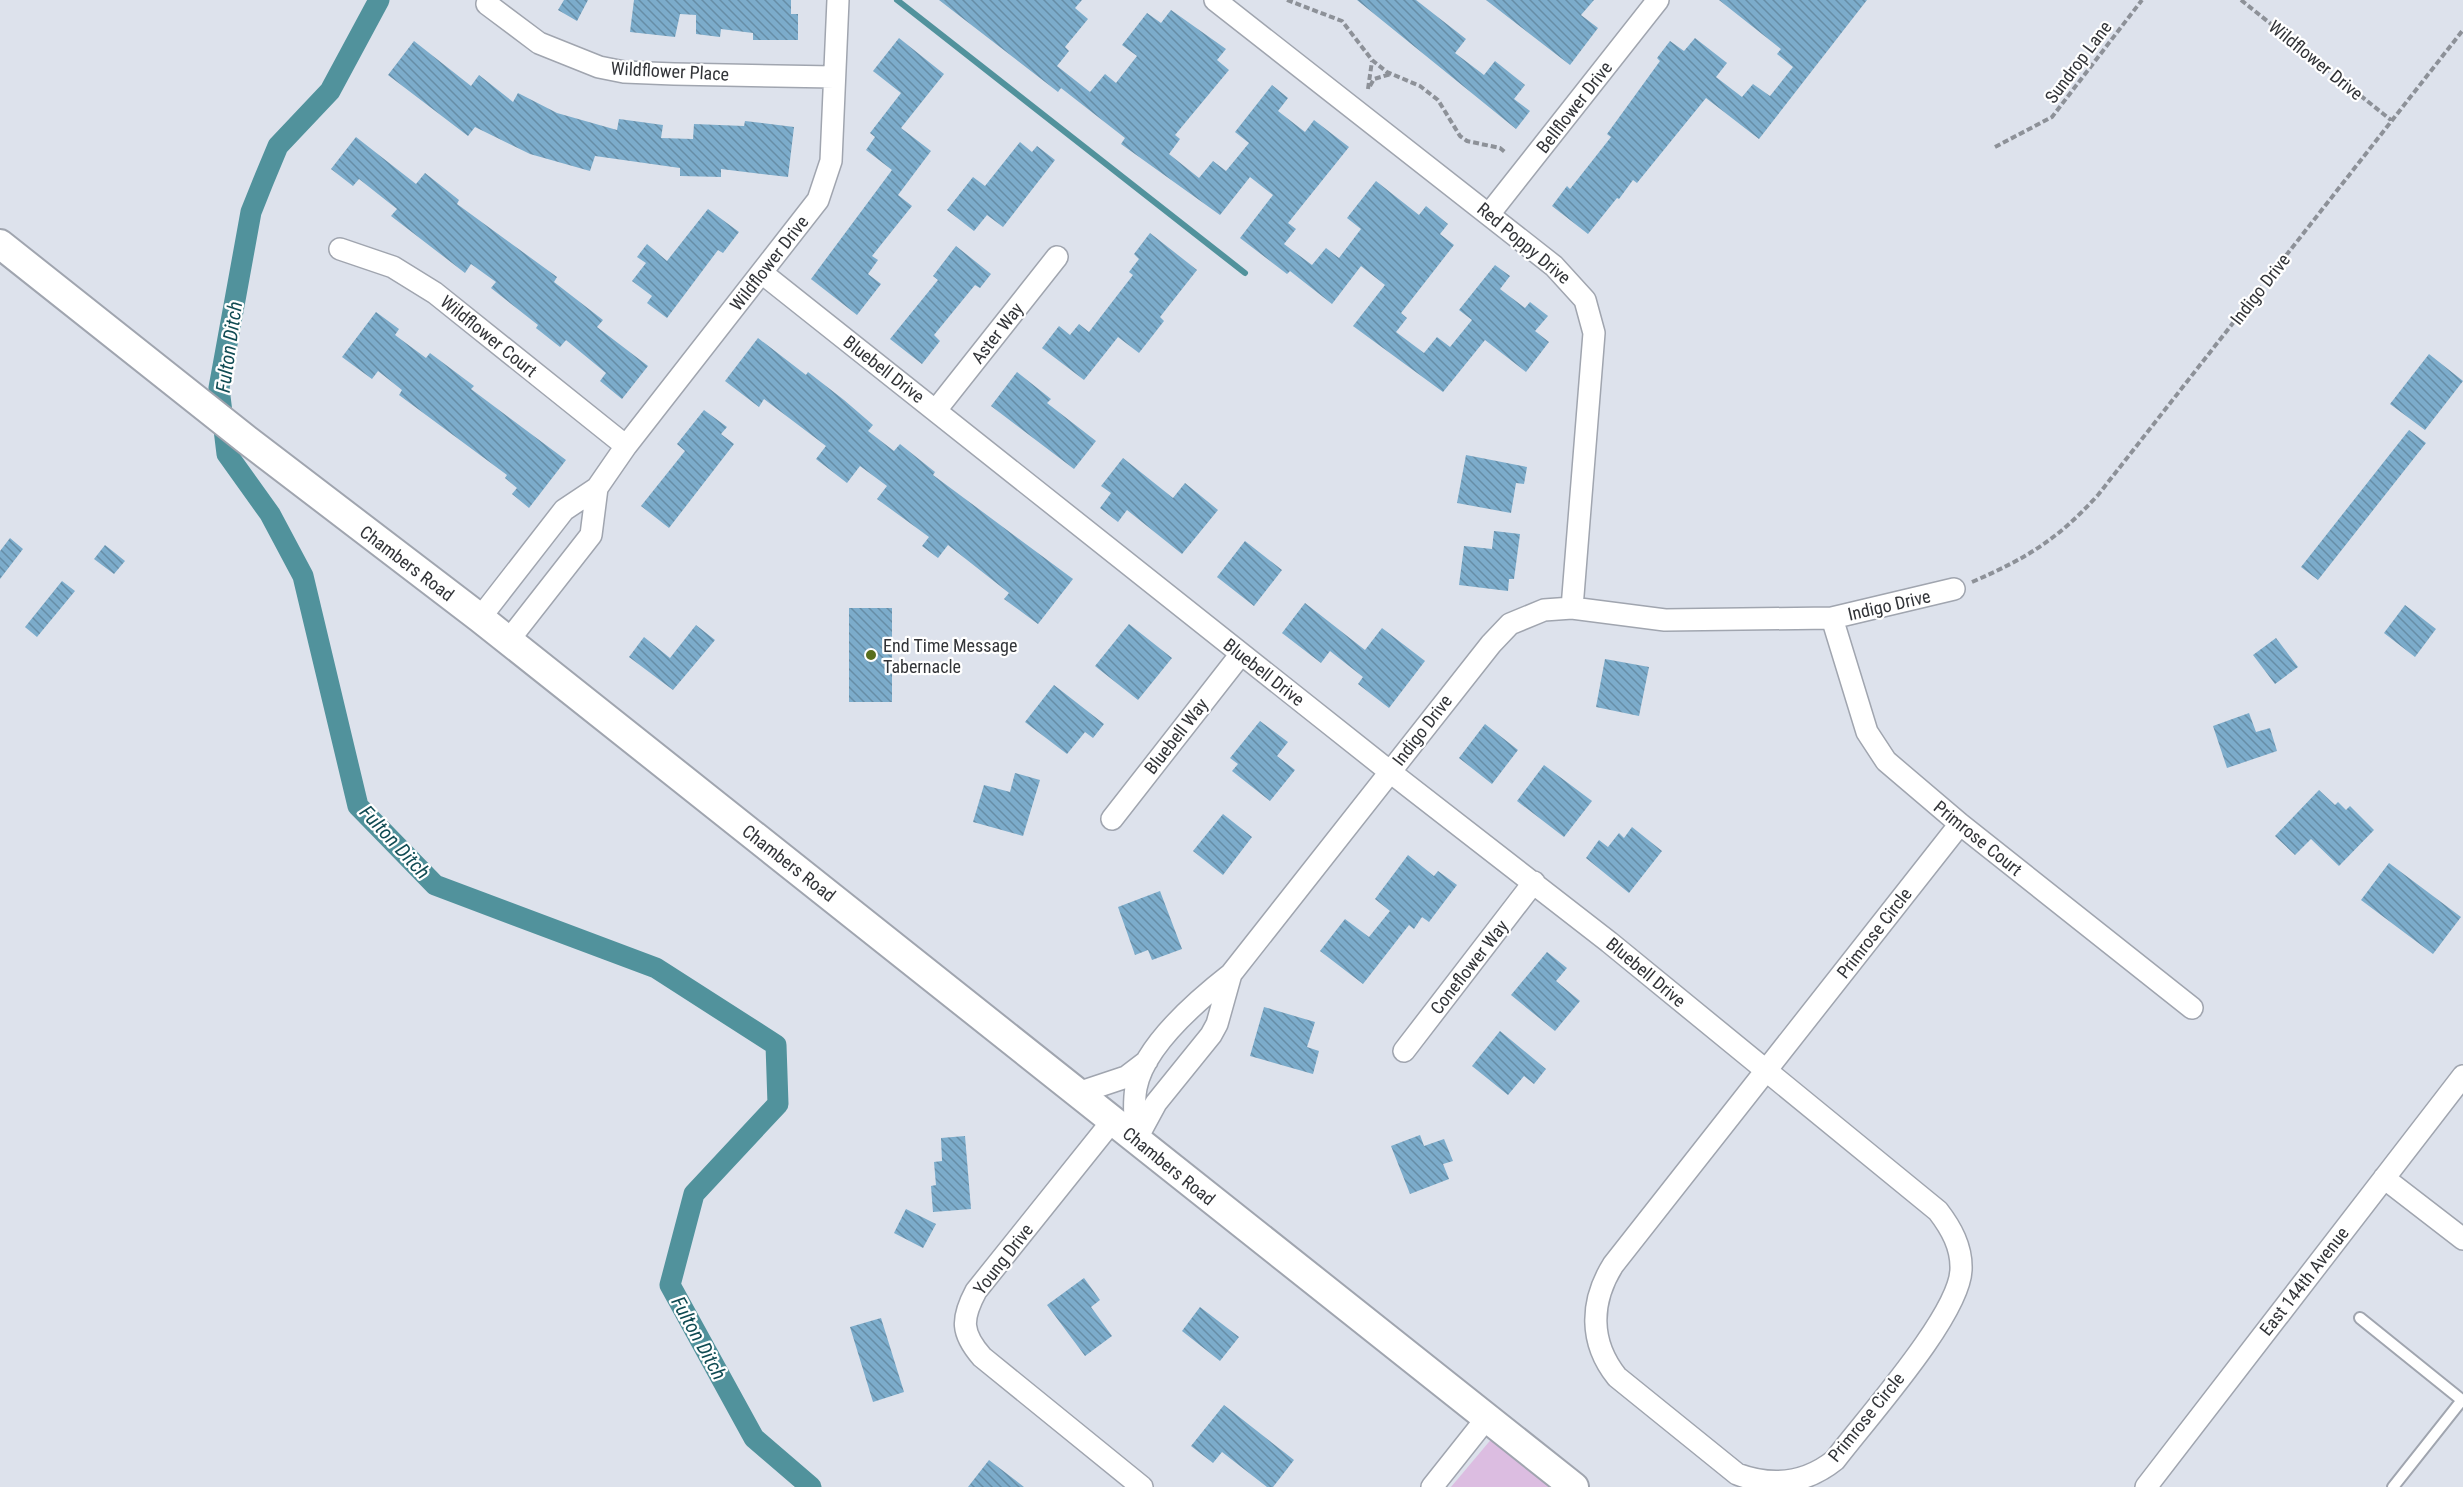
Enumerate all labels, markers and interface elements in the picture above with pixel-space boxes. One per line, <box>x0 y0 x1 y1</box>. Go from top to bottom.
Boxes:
street label: Wildflower Drive <box>2265 16 2367 104</box>
street label: Sundrop Lane <box>2040 17 2116 107</box>
street label: Wildflower Place <box>610 57 730 85</box>
street label: Bellflower Drive <box>1532 57 1616 157</box>
street label: Red Poppy Drive <box>1473 198 1575 288</box>
street label: Wildflower Drive <box>725 211 813 315</box>
street label: Indigo Drive <box>2226 249 2294 329</box>
street label: Wildflower Court <box>437 291 541 381</box>
street label: Aster Way <box>967 298 1028 368</box>
water label: Fulton Ditch <box>211 300 247 394</box>
street label: Bluebell Drive <box>839 331 929 407</box>
street label: Chambers Road <box>356 521 458 605</box>
street label: Indigo Drive <box>1846 585 1932 625</box>
street label: Bluebell Drive <box>1219 634 1309 710</box>
place label: End Time Message Tabernacle <box>883 635 1017 677</box>
marker: End Time Message Tabernacle <box>864 648 878 662</box>
street label: Indigo Drive <box>1388 690 1456 770</box>
street label: Bluebell Way <box>1140 694 1212 778</box>
street label: Primrose Court <box>1930 796 2026 880</box>
water label: Fulton Ditch <box>355 800 435 884</box>
street label: Chambers Road <box>738 820 840 906</box>
street label: Primrose Circle <box>1832 884 1916 982</box>
street label: Coneflower Way <box>1426 915 1513 1018</box>
street label: Bluebell Drive <box>1602 933 1690 1011</box>
street label: Chambers Road <box>1119 1122 1219 1210</box>
street label: Young Drive <box>969 1219 1037 1299</box>
street label: East 144th Avenue <box>2255 1223 2353 1339</box>
water label: Fulton Ditch <box>666 1292 732 1384</box>
street label: Primrose Circle <box>1824 1368 1908 1466</box>

